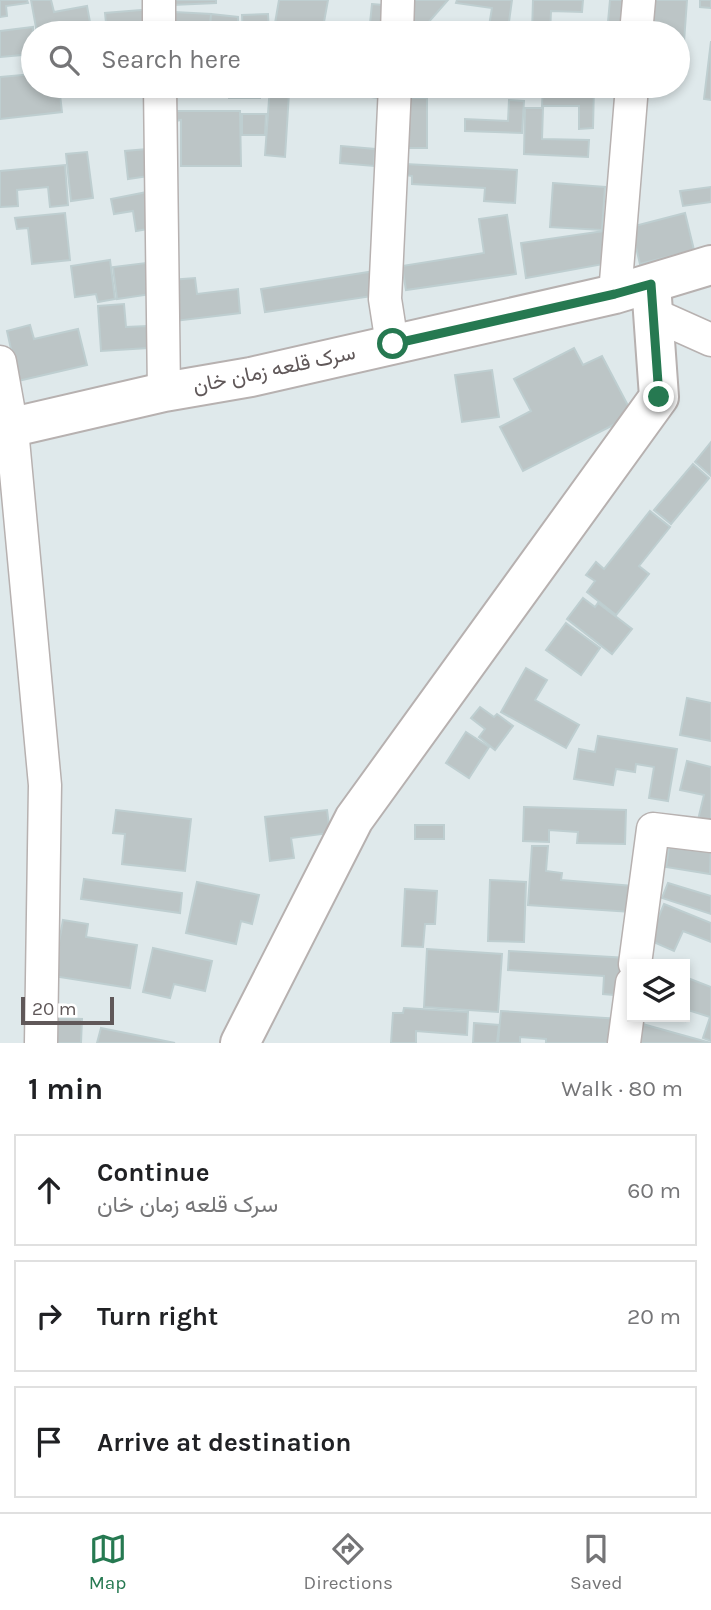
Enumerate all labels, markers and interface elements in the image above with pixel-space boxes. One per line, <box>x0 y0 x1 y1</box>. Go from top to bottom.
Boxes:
search box <box>21 21 690 98</box>
icon: search <box>45 41 83 79</box>
text: Search here <box>101 44 241 75</box>
route start <box>377 328 408 359</box>
street label: سرک قلعه زمان خان <box>191 340 358 399</box>
route end <box>643 381 674 412</box>
map controls <box>627 959 690 1022</box>
button: layers <box>627 959 690 1022</box>
scale bar <box>21 994 114 1026</box>
text: 20 m <box>32 998 77 1020</box>
text: 1 min <box>28 1071 103 1107</box>
text: Walk · 80 m <box>561 1075 683 1102</box>
text: Continue <box>97 1157 209 1188</box>
icon: ahead <box>30 1171 68 1209</box>
text: 60 m <box>627 1177 681 1204</box>
text: سرک قلعه زمان خان <box>97 1191 278 1218</box>
icon: right <box>30 1297 68 1335</box>
text: Turn right <box>97 1301 218 1332</box>
text: 20 m <box>627 1303 681 1330</box>
icon: arrive <box>30 1423 68 1461</box>
text: Arrive at destination <box>97 1427 351 1458</box>
tab: Map <box>89 1530 127 1594</box>
tab: Directions <box>304 1530 393 1594</box>
tab: Saved <box>570 1530 622 1594</box>

